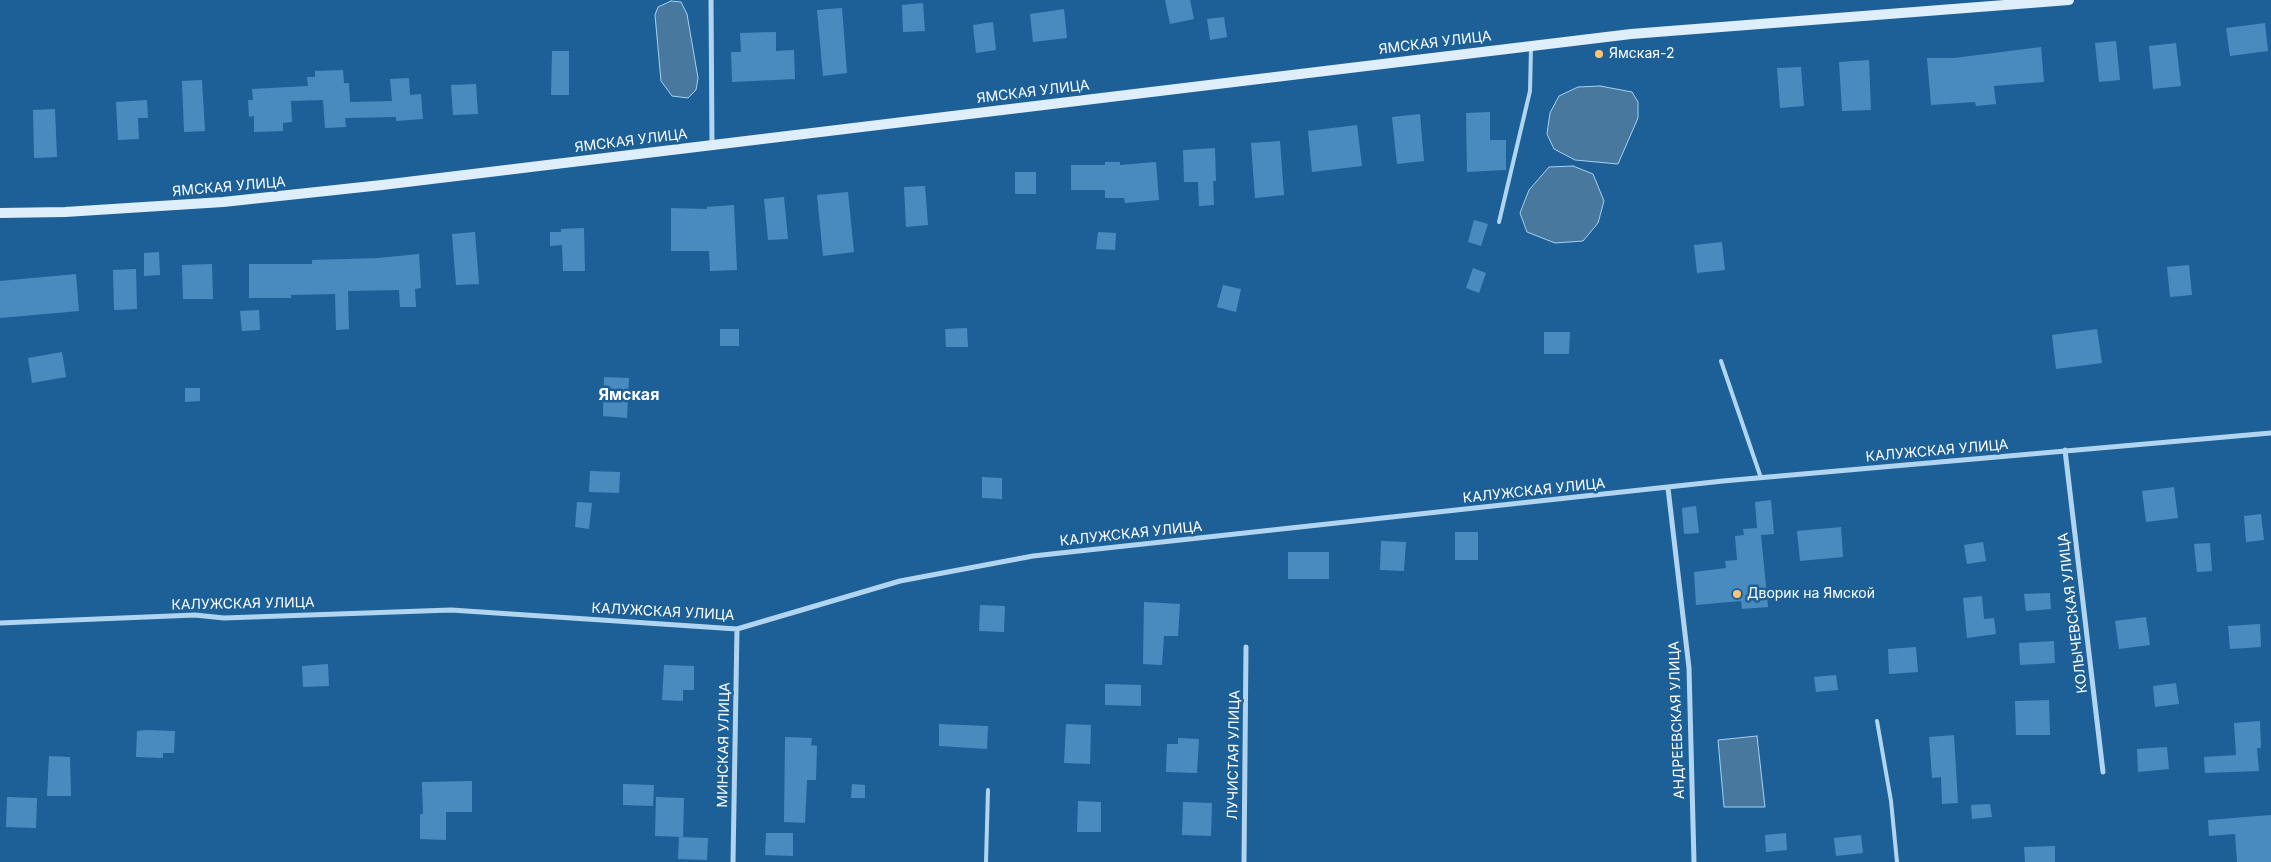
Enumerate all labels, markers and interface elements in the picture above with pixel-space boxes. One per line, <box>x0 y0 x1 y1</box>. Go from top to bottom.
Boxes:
street label: ЯМСКАЯ УЛИЦА <box>1378 28 1492 58</box>
place label: Ямская-2 <box>1609 46 1675 62</box>
marker: Ямская-2 <box>1593 48 1605 60</box>
street label: ЯМСКАЯ УЛИЦА <box>976 77 1090 107</box>
street label: ЯМСКАЯ УЛИЦА <box>574 126 688 156</box>
street label: ЯМСКАЯ УЛИЦА <box>172 174 286 200</box>
district label: Ямская <box>599 385 659 405</box>
street label: КАЛУЖСКАЯ УЛИЦА <box>1865 436 2009 466</box>
street label: КАЛУЖСКАЯ УЛИЦА <box>1462 475 1606 507</box>
street label: КАЛУЖСКАЯ УЛИЦА <box>1059 518 1203 550</box>
street label: КОЛЫЧЕВСКАЯ УЛИЦА <box>2055 532 2091 694</box>
place label: Дворик на Ямской <box>1747 586 1875 602</box>
marker: Дворик на Ямской <box>1731 588 1743 600</box>
street label: КАЛУЖСКАЯ УЛИЦА <box>171 594 315 614</box>
street label: КАЛУЖСКАЯ УЛИЦА <box>591 600 735 624</box>
street label: АНДРЕЕВСКАЯ УЛИЦА <box>1666 641 1688 799</box>
street label: МИНСКАЯ УЛИЦА <box>715 682 733 808</box>
street label: ЛУЧИСТАЯ УЛИЦА <box>1224 690 1244 820</box>

